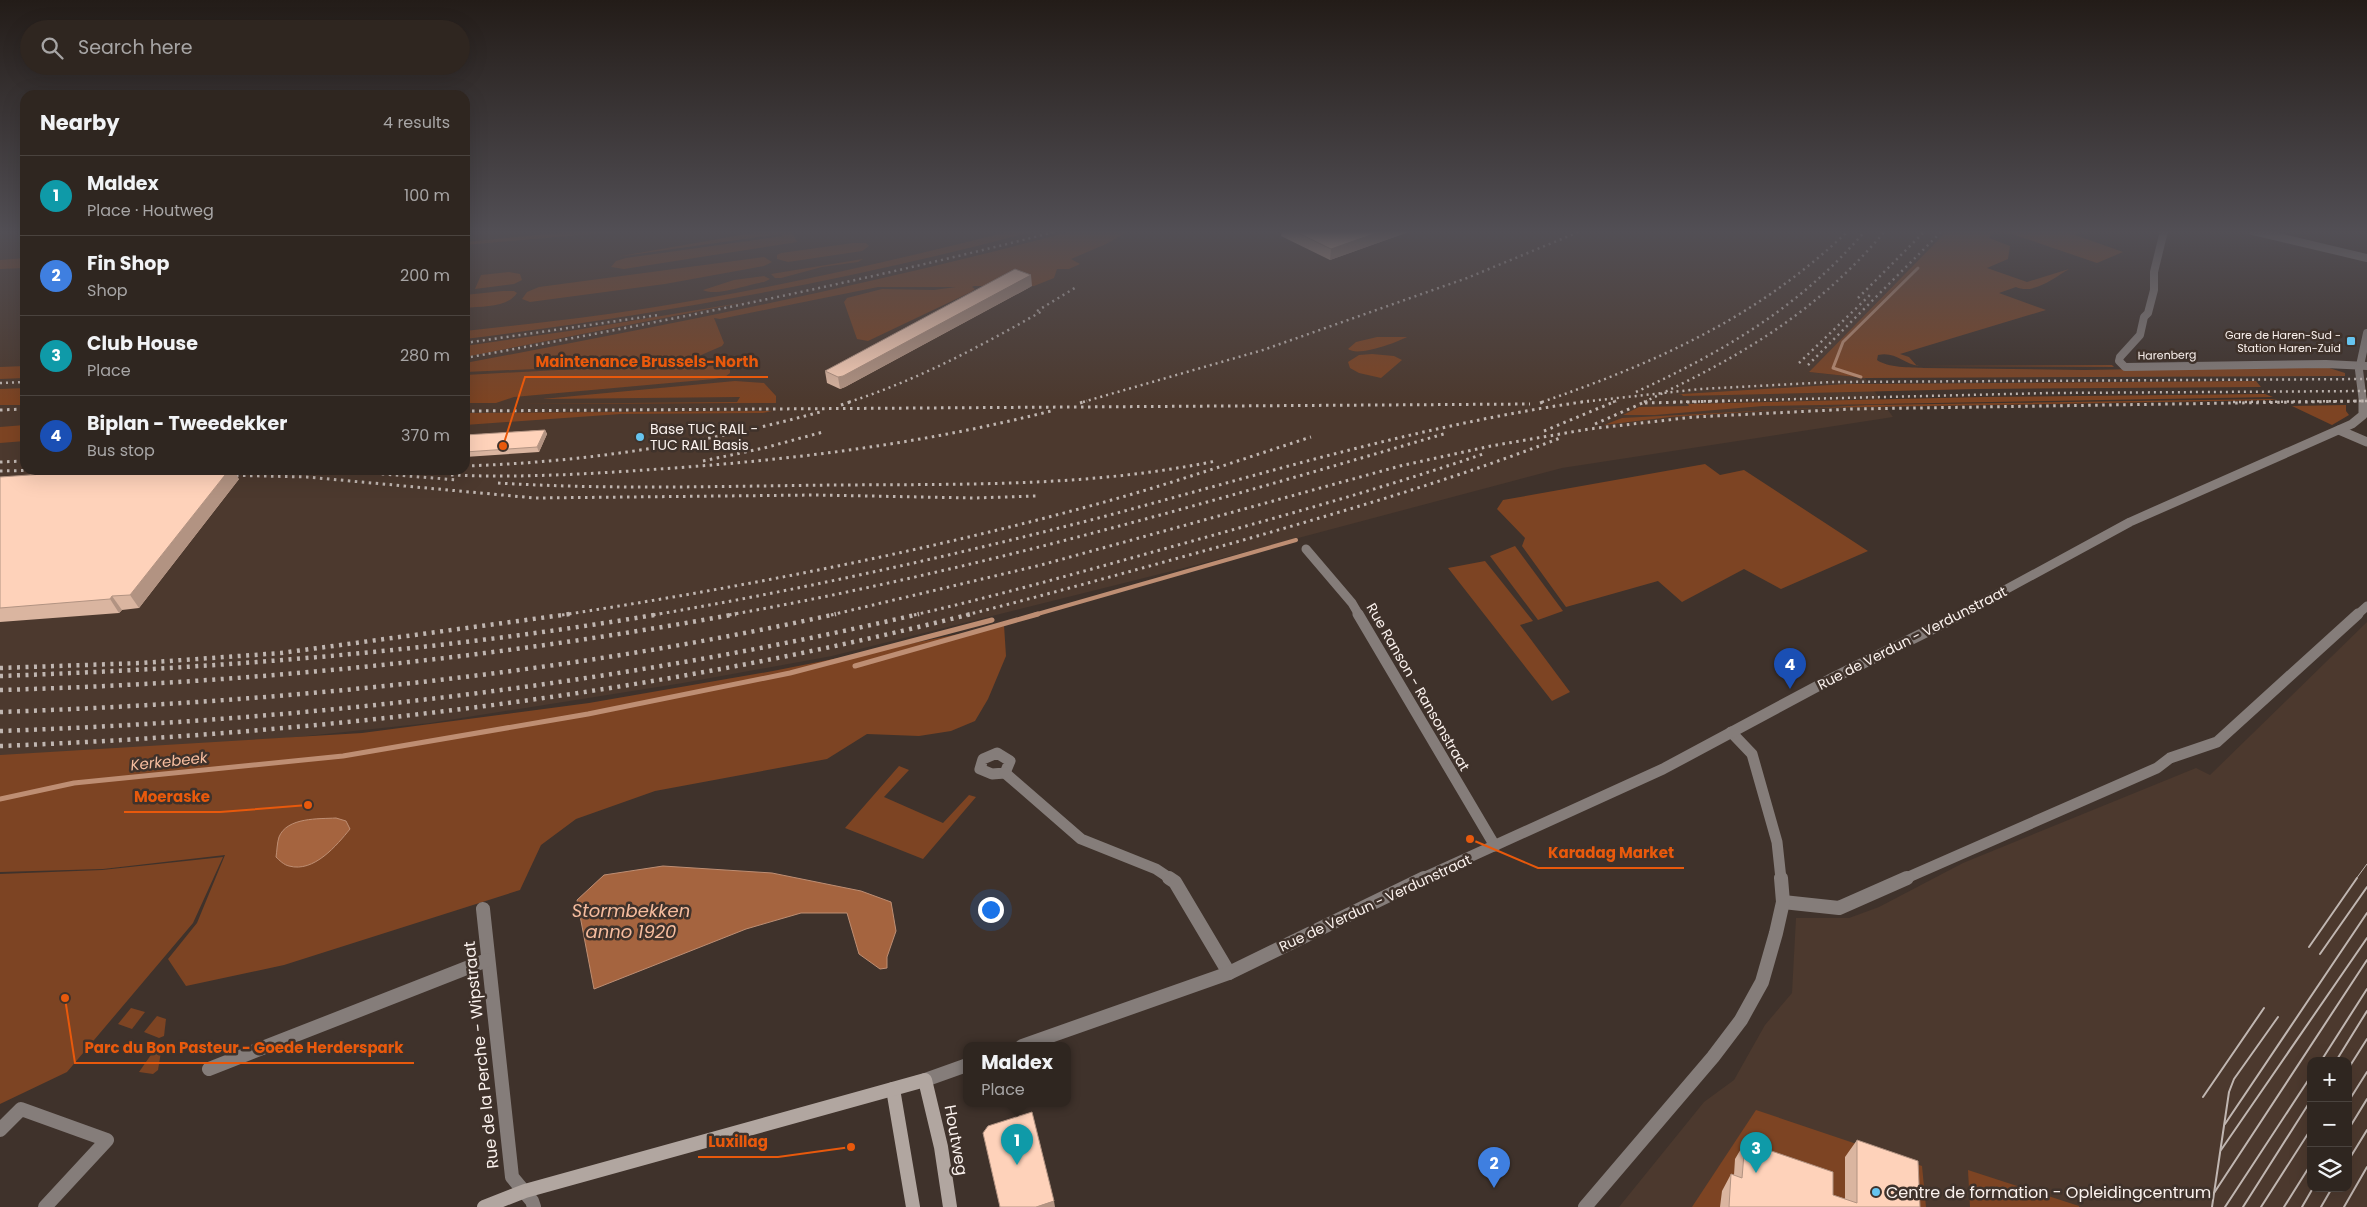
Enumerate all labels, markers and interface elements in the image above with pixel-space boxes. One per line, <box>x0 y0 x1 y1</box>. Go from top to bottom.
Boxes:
search box <box>20 20 470 75</box>
icon: search <box>38 34 66 62</box>
text: Search here <box>78 34 192 61</box>
text: Nearby <box>40 108 120 137</box>
text: 4 results <box>383 111 450 134</box>
text: Maldex <box>87 170 159 197</box>
text: 1 <box>53 184 59 207</box>
text: 100 m <box>404 184 450 207</box>
text: Place · Houtweg <box>87 199 214 222</box>
text: Fin Shop <box>87 250 169 277</box>
text: 2 <box>51 264 61 287</box>
text: 200 m <box>400 264 450 287</box>
text: Shop <box>87 279 128 302</box>
place label: Gare de Haren-Sud - Station Haren-Zuid <box>2225 327 2341 356</box>
text: Club House <box>87 330 198 357</box>
marker: Gare de Haren-Sud - Station Haren-Zuid <box>2345 335 2357 347</box>
text: 3 <box>51 344 61 367</box>
text: 280 m <box>400 344 450 367</box>
street label: Harenberg <box>2137 346 2197 364</box>
callout: Maintenance Brussels-North <box>525 347 768 377</box>
text: Maintenance Brussels-North <box>535 351 759 372</box>
text: Place <box>87 359 131 382</box>
text: Biplan - Tweedekker <box>87 410 287 437</box>
place label: Base TUC RAIL - TUC RAIL Basis <box>650 419 758 455</box>
text: 4 <box>51 424 61 447</box>
text: 370 m <box>401 424 450 447</box>
marker: Base TUC RAIL - TUC RAIL Basis <box>634 431 646 443</box>
text: Bus stop <box>87 439 155 462</box>
street label: Rue de Verdun - Verdunstraat <box>1814 581 2010 695</box>
street label: Rue Ranson - Ransonstraat <box>1362 599 1474 775</box>
pin: 4 <box>1774 648 1806 689</box>
water label: Kerkebeek <box>129 746 210 775</box>
callout: Moeraske <box>124 782 220 812</box>
text: Moeraske <box>134 786 210 807</box>
callout: Karadag Market <box>1538 838 1684 868</box>
text: Karadag Market <box>1548 842 1674 863</box>
street label: Rue de Verdun - Verdunstraat <box>1276 850 1474 956</box>
your location <box>978 897 1004 923</box>
water label: Stormbekken anno 1920 <box>572 898 690 944</box>
street label: Rue de la Perche - Wipstraat <box>458 940 504 1170</box>
callout: Parc du Bon Pasteur - Goede Herderspark <box>75 1033 414 1063</box>
text: Parc du Bon Pasteur - Goede Herderspark <box>85 1037 404 1058</box>
popup <box>963 1042 1071 1107</box>
text: Maldex <box>981 1049 1053 1076</box>
map controls <box>2307 1057 2352 1192</box>
button: + <box>2307 1057 2352 1102</box>
text: Place <box>981 1078 1025 1101</box>
button: − <box>2307 1102 2352 1147</box>
street label: Houtweg <box>938 1103 974 1177</box>
pin: 1 <box>1001 1124 1033 1165</box>
callout: Luxillag <box>698 1127 778 1157</box>
text: Luxillag <box>708 1131 768 1152</box>
pin: 3 <box>1740 1132 1772 1173</box>
pin: 2 <box>1478 1147 1510 1188</box>
button: layers <box>2307 1147 2352 1192</box>
place label: Centre de formation - Opleidingcentrum <box>1886 1181 2211 1204</box>
marker: Centre de formation - Opleidingcentrum <box>1870 1186 1882 1198</box>

